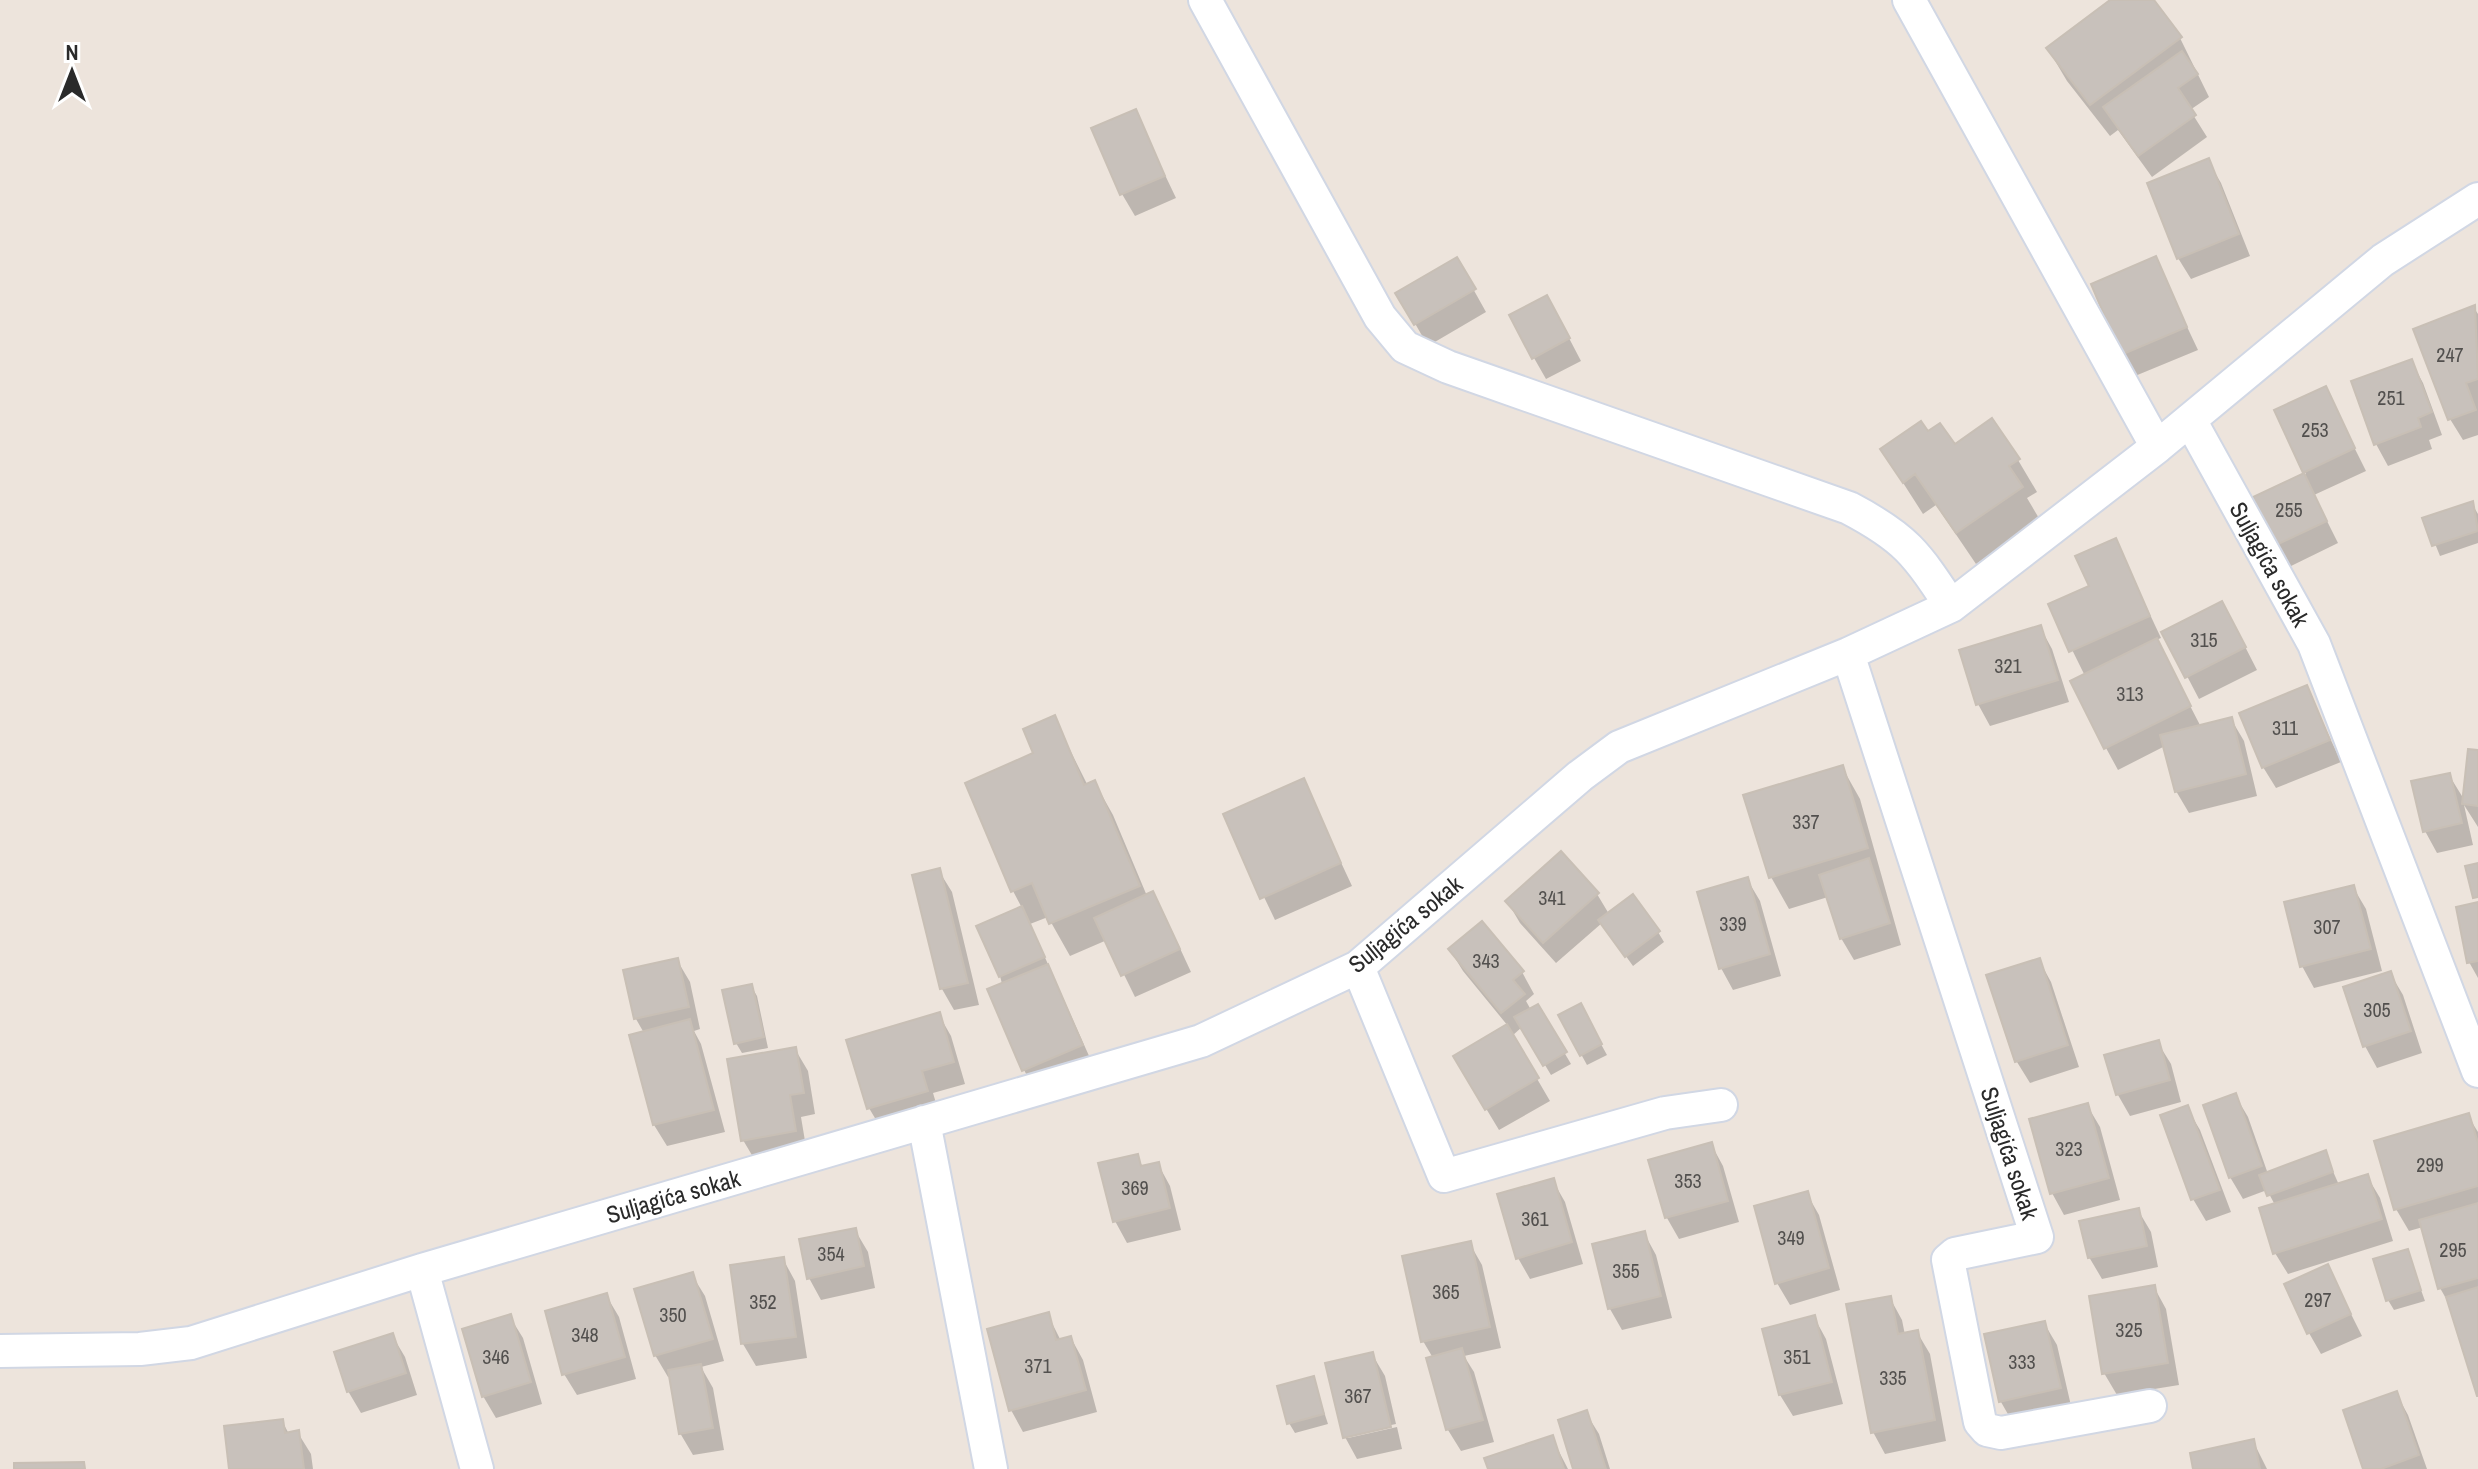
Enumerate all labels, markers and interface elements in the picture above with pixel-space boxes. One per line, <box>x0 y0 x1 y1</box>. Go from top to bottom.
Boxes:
north arrow <box>32 32 112 112</box>
text: N <box>65 37 79 67</box>
house number: 247 <box>2436 341 2464 368</box>
house number: 251 <box>2377 384 2405 411</box>
house number: 253 <box>2301 416 2329 443</box>
street label: Suljagića sokak <box>2223 496 2317 632</box>
house number: 255 <box>2275 496 2303 523</box>
house number: 315 <box>2190 626 2218 653</box>
house number: 321 <box>1994 652 2022 679</box>
house number: 313 <box>2116 680 2144 707</box>
house number: 311 <box>2272 714 2298 741</box>
house number: 337 <box>1792 808 1820 835</box>
street label: Suljagića sokak <box>1341 868 1469 980</box>
house number: 341 <box>1538 884 1566 911</box>
house number: 339 <box>1719 910 1747 937</box>
house number: 307 <box>2313 913 2341 940</box>
house number: 343 <box>1472 947 1500 974</box>
house number: 305 <box>2363 996 2391 1023</box>
street label: Suljagića sokak <box>1973 1083 2047 1224</box>
house number: 323 <box>2055 1135 2083 1162</box>
house number: 299 <box>2416 1151 2444 1178</box>
street label: Suljagića sokak <box>602 1162 744 1230</box>
house number: 353 <box>1674 1167 1702 1194</box>
house number: 369 <box>1121 1174 1149 1201</box>
house number: 361 <box>1521 1205 1549 1232</box>
house number: 349 <box>1777 1224 1805 1251</box>
house number: 295 <box>2439 1236 2467 1263</box>
house number: 354 <box>817 1240 845 1267</box>
house number: 355 <box>1612 1257 1640 1284</box>
house number: 365 <box>1432 1278 1460 1305</box>
house number: 297 <box>2304 1286 2332 1313</box>
house number: 352 <box>749 1288 777 1315</box>
house number: 350 <box>659 1301 687 1328</box>
house number: 325 <box>2115 1316 2143 1343</box>
house number: 348 <box>571 1321 599 1348</box>
house number: 346 <box>482 1343 510 1370</box>
house number: 351 <box>1783 1343 1811 1370</box>
house number: 333 <box>2008 1348 2036 1375</box>
house number: 371 <box>1024 1352 1052 1379</box>
house number: 335 <box>1879 1364 1907 1391</box>
house number: 367 <box>1344 1382 1372 1409</box>

